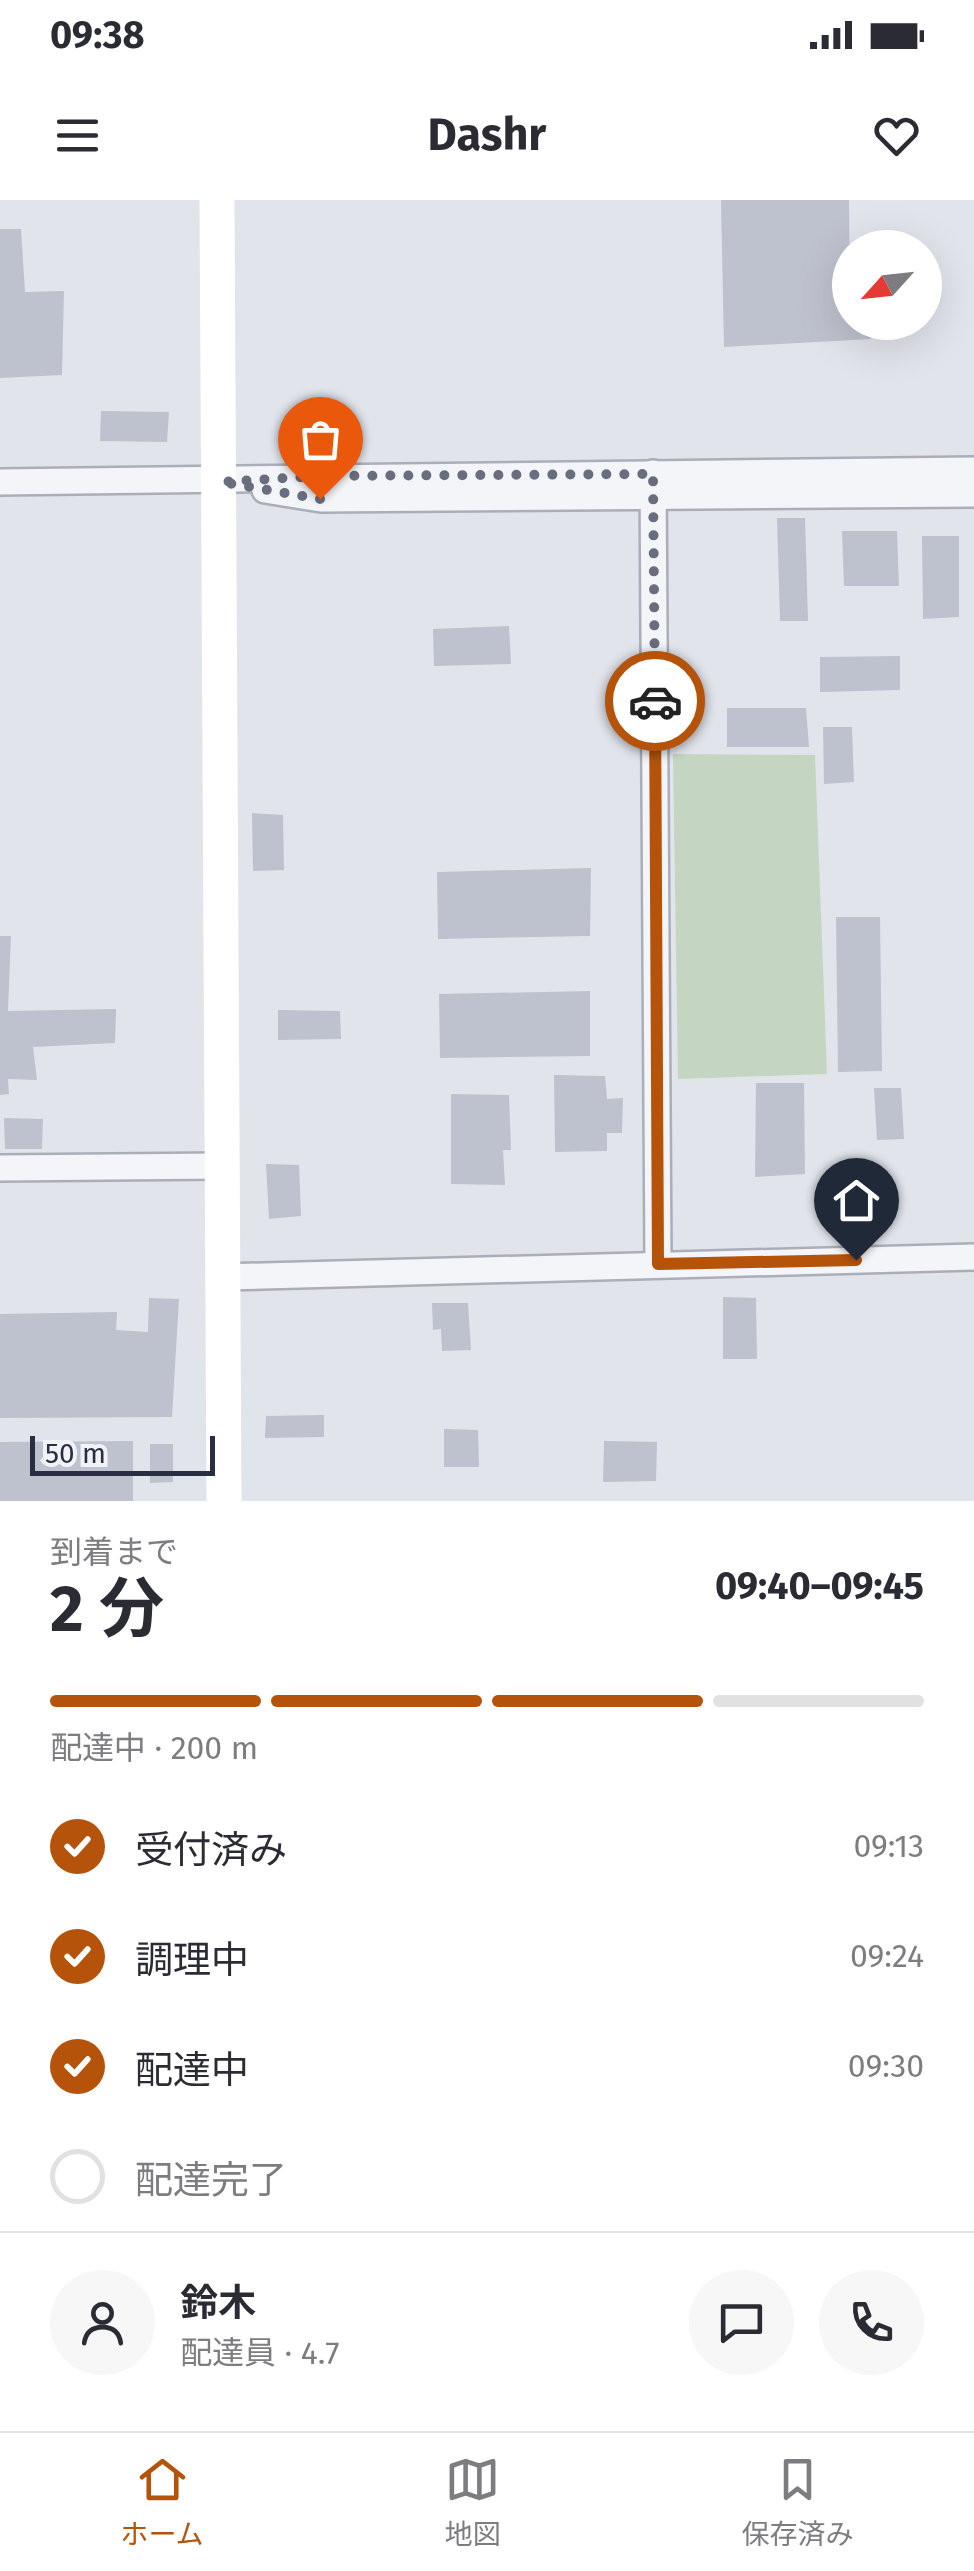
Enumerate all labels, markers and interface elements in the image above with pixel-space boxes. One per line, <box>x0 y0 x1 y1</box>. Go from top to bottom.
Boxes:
text: 09:38 <box>50 12 145 58</box>
icon: menu <box>50 108 105 163</box>
text: Dashr <box>428 108 546 162</box>
icon: heart <box>869 108 924 163</box>
north arrow <box>832 230 942 340</box>
map controls <box>832 230 942 340</box>
pin <box>278 397 363 500</box>
icon: bag <box>293 412 348 467</box>
courier <box>605 651 705 751</box>
icon: car <box>628 674 683 729</box>
pin <box>814 1158 899 1261</box>
icon: home <box>829 1173 884 1228</box>
scale bar <box>30 1431 215 1476</box>
text: 50 m <box>45 1437 106 1470</box>
text: 到着まで <box>50 1533 178 1571</box>
text: 09:40–09:45 <box>715 1563 924 1609</box>
text: 2 分 <box>50 1570 164 1648</box>
text: 配達中 · 200 m <box>50 1729 258 1767</box>
icon: check <box>50 1819 105 1874</box>
text: 受付済み <box>135 1827 287 1873</box>
text: 09:13 <box>853 1827 924 1865</box>
icon: check <box>50 1929 105 1984</box>
text: 調理中 <box>135 1937 249 1983</box>
text: 09:24 <box>850 1937 924 1975</box>
icon: check <box>50 2039 105 2094</box>
text: 配達中 <box>135 2047 249 2093</box>
text: 09:30 <box>848 2047 924 2085</box>
text: 配達完了 <box>135 2157 287 2203</box>
button: person <box>50 2270 155 2375</box>
button: chat <box>689 2270 794 2375</box>
button: phone <box>819 2270 924 2375</box>
text: 鈴木 <box>180 2280 256 2326</box>
text: 配達員 · 4.7 <box>180 2334 340 2372</box>
tab: ホーム <box>120 2452 204 2552</box>
tab: 地図 <box>445 2452 501 2552</box>
tab: 保存済み <box>741 2452 854 2552</box>

